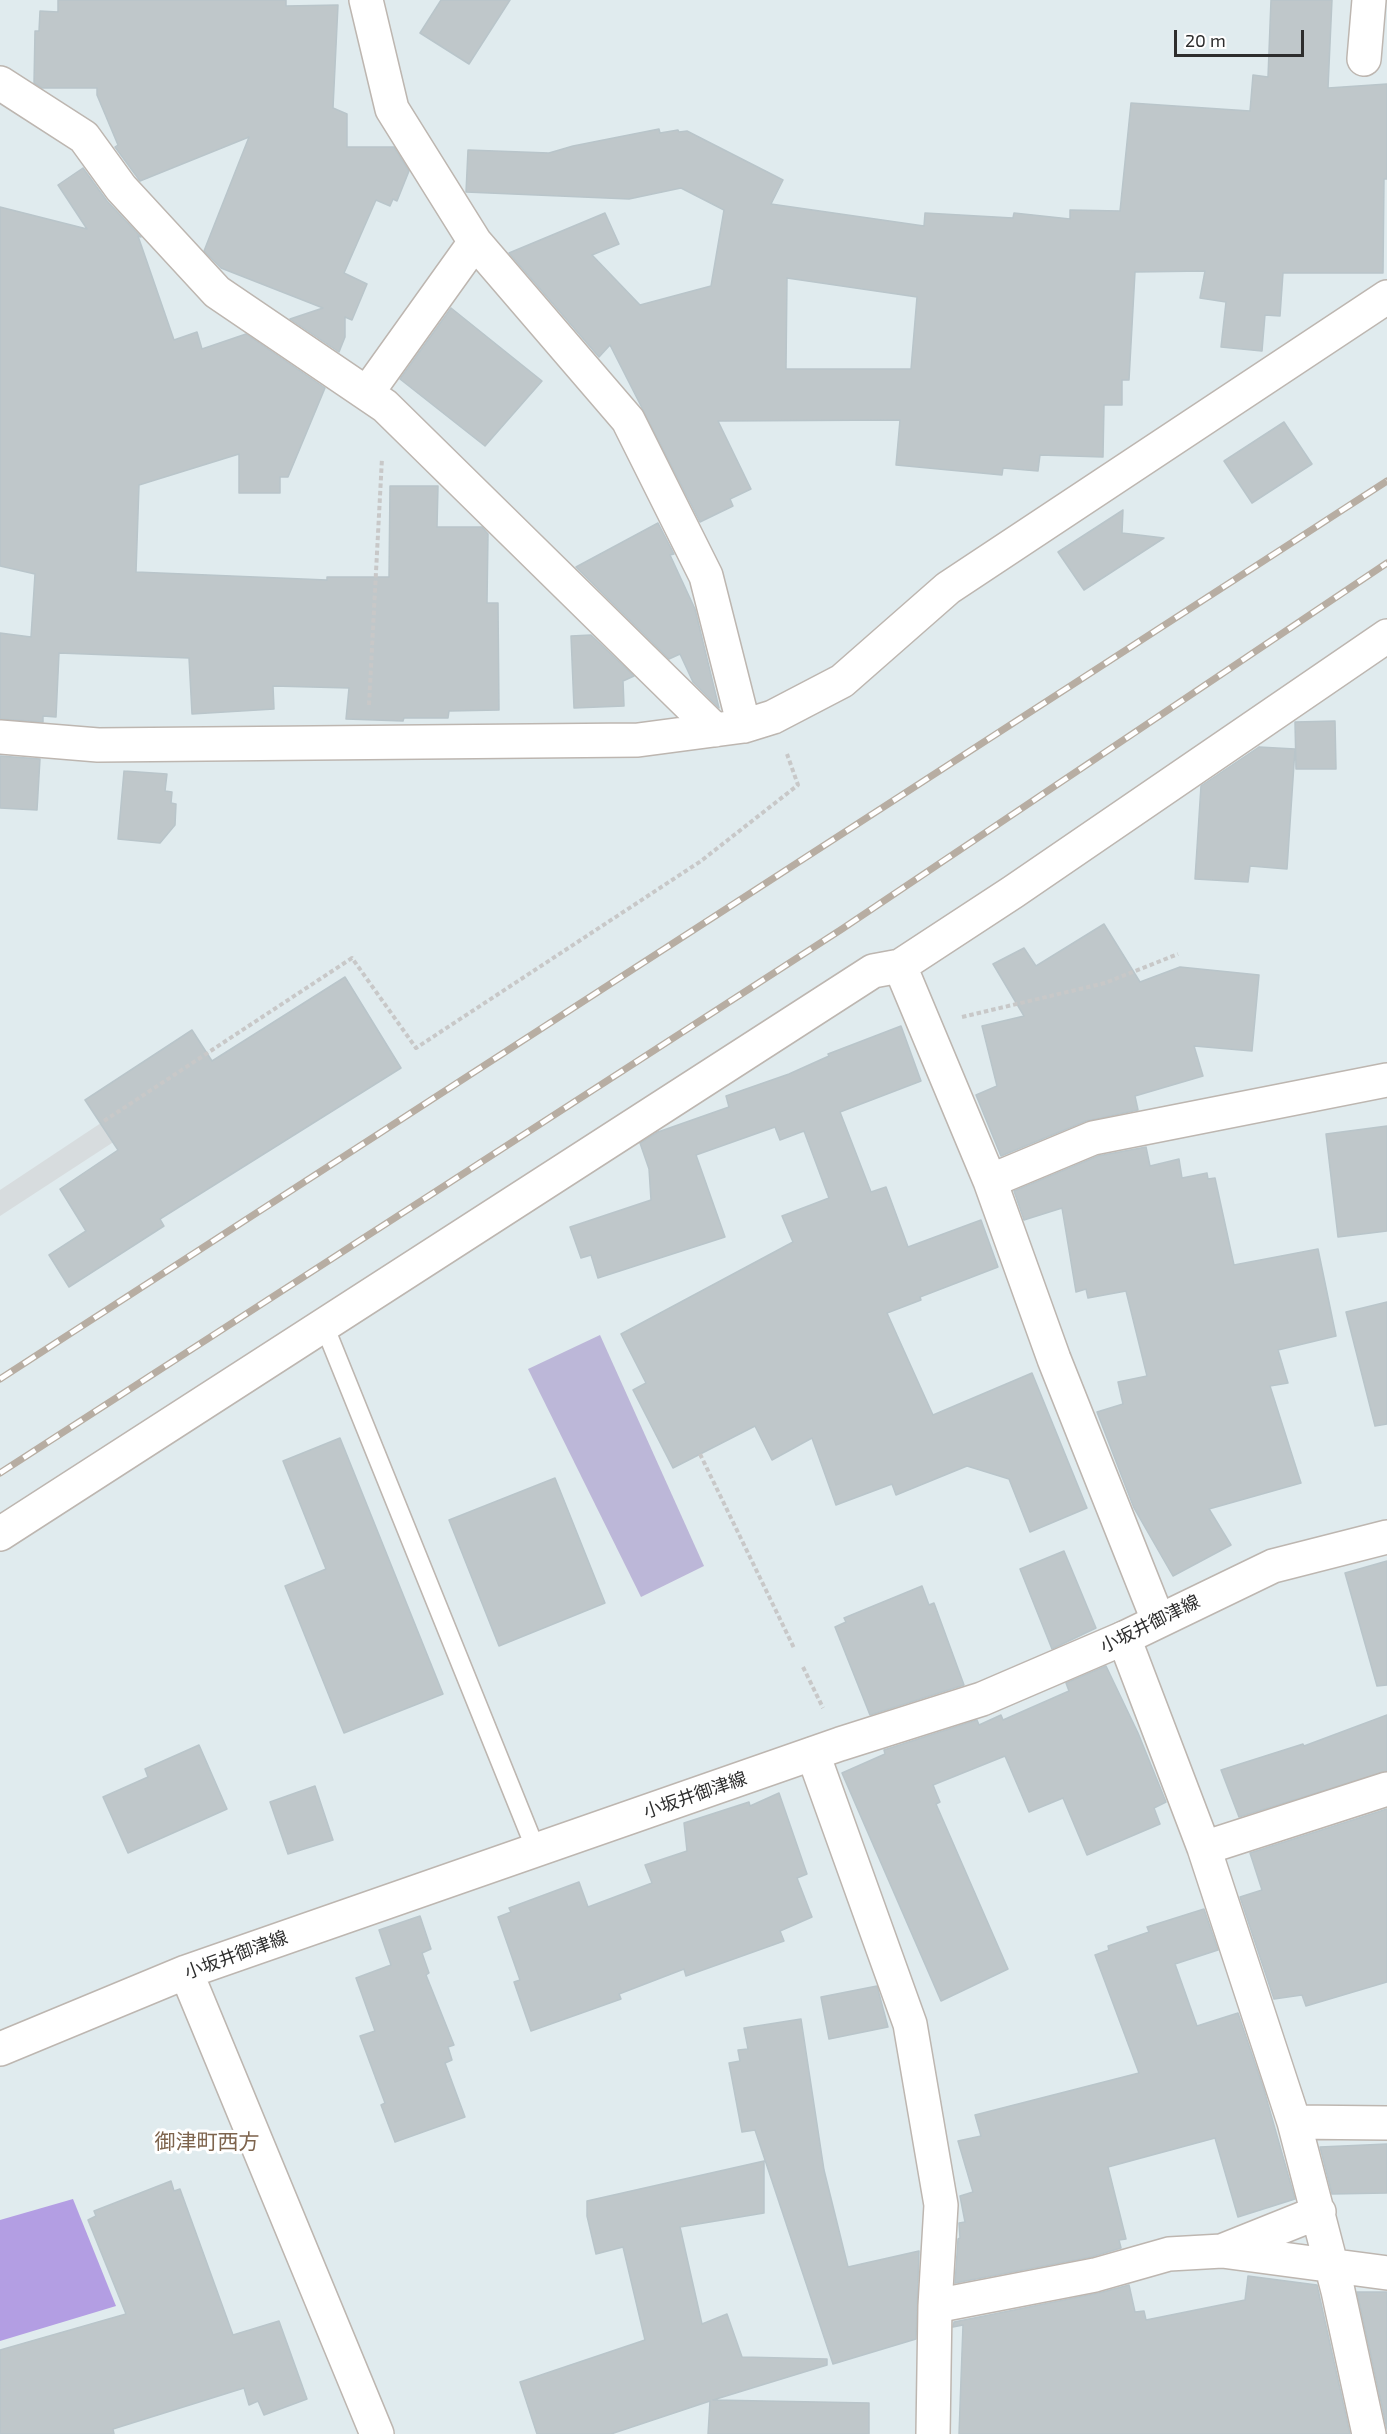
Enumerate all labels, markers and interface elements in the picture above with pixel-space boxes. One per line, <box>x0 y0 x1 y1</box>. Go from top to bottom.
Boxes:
scale bar <box>1177 18 1308 56</box>
text: 20 m <box>1185 29 1226 51</box>
street label: 小坂井御津線 <box>1097 1591 1203 1657</box>
street label: 小坂井御津線 <box>640 1767 750 1823</box>
street label: 小坂井御津線 <box>182 1926 290 1984</box>
district label: 御津町西方 <box>155 2129 259 2155</box>

